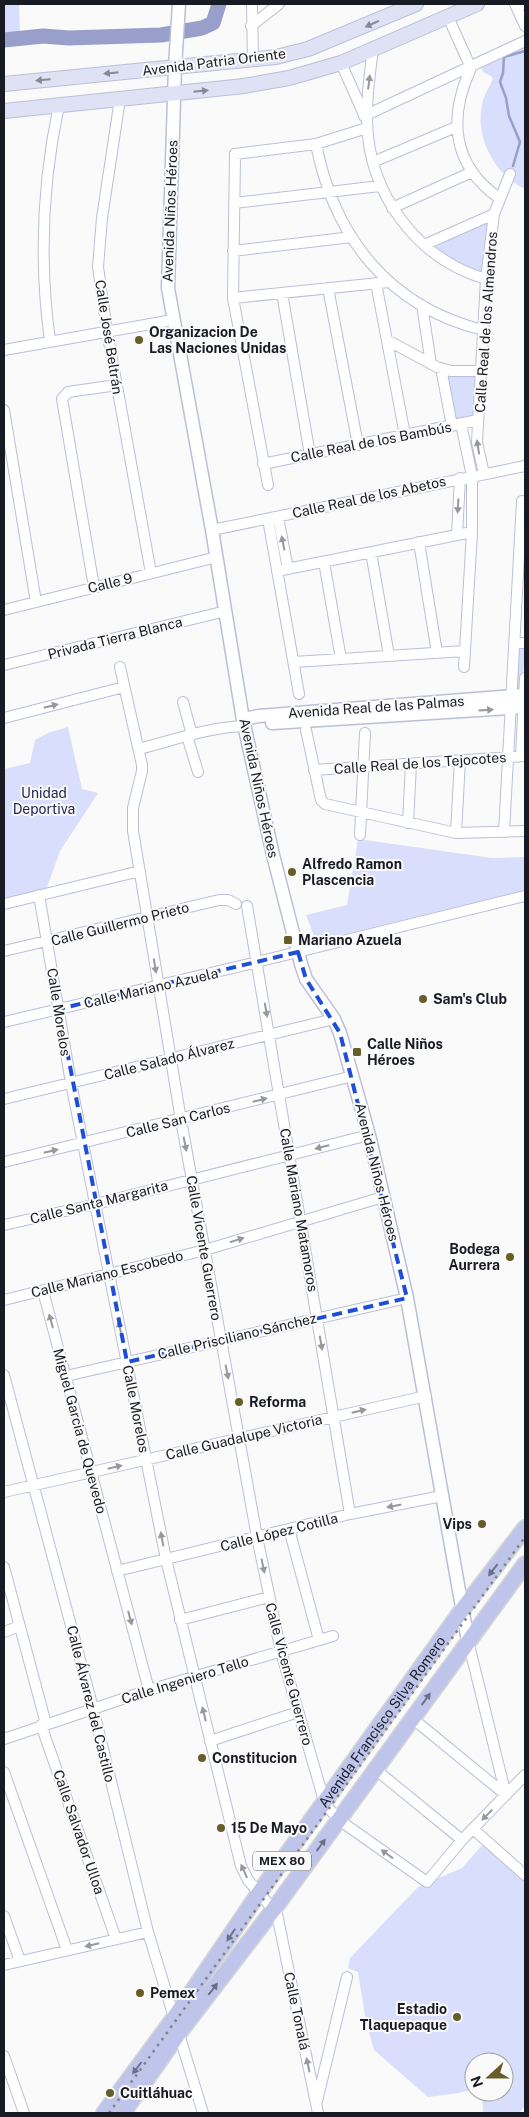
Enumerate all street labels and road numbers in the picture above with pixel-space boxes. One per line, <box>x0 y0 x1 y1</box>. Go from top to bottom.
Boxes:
street label: Avenida Patria Oriente <box>141 45 287 79</box>
street label: Avenida Niños Héroes <box>160 140 180 282</box>
street label: Calle Real de los Almendros <box>472 231 500 413</box>
street label: Calle José Beltrán <box>92 279 126 395</box>
street label: Calle Real de los Bambús <box>289 419 453 465</box>
street label: Calle Real de los Abetos <box>291 473 447 521</box>
street label: Calle 9 <box>86 570 134 596</box>
street label: Privada Tierra Blanca <box>46 614 184 662</box>
street label: Avenida Real de las Palmas <box>287 693 465 721</box>
street label: Avenida Niños Héroes <box>236 717 282 859</box>
street label: Calle Real de los Tejocotes <box>333 749 507 777</box>
street label: Calle Guillermo Prieto <box>49 899 191 949</box>
street label: Calle Mariano Azuela <box>82 965 220 1011</box>
street label: Calle Morelos <box>44 967 74 1057</box>
street label: Calle Salado Álvarez <box>102 1034 236 1083</box>
street label: Calle San Carlos <box>124 1099 232 1141</box>
street label: Avenida Niños Héroes <box>352 1101 402 1243</box>
street label: Calle Mariano Matamoros <box>277 1127 321 1293</box>
street label: Calle Vicente Guerrero <box>183 1174 225 1322</box>
street label: Calle Santa Margarita <box>28 1177 170 1227</box>
street label: Calle Mariano Escobedo <box>29 1247 185 1301</box>
street label: Calle Prisciliano Sánchez <box>156 1310 318 1362</box>
street label: Miguel Garcia de Quevedo <box>50 1347 110 1515</box>
street label: Calle Morelos <box>120 1364 152 1454</box>
street label: Calle Guadalupe Victoria <box>164 1411 324 1463</box>
street label: Calle López Cotilla <box>219 1510 339 1554</box>
street label: Calle Vicente Guerrero <box>262 1601 316 1747</box>
street label: Calle Álvarez del Castillo <box>64 1624 119 1784</box>
street label: Avenida Francisco Silva Romero <box>315 1633 449 1810</box>
street label: Calle Ingeniero Tello <box>120 1653 251 1707</box>
street label: Calle Salvador Ulloa <box>50 1768 108 1896</box>
road number: MEX 80 <box>253 1852 311 1870</box>
street label: Calle Tonalá <box>281 1970 313 2052</box>

